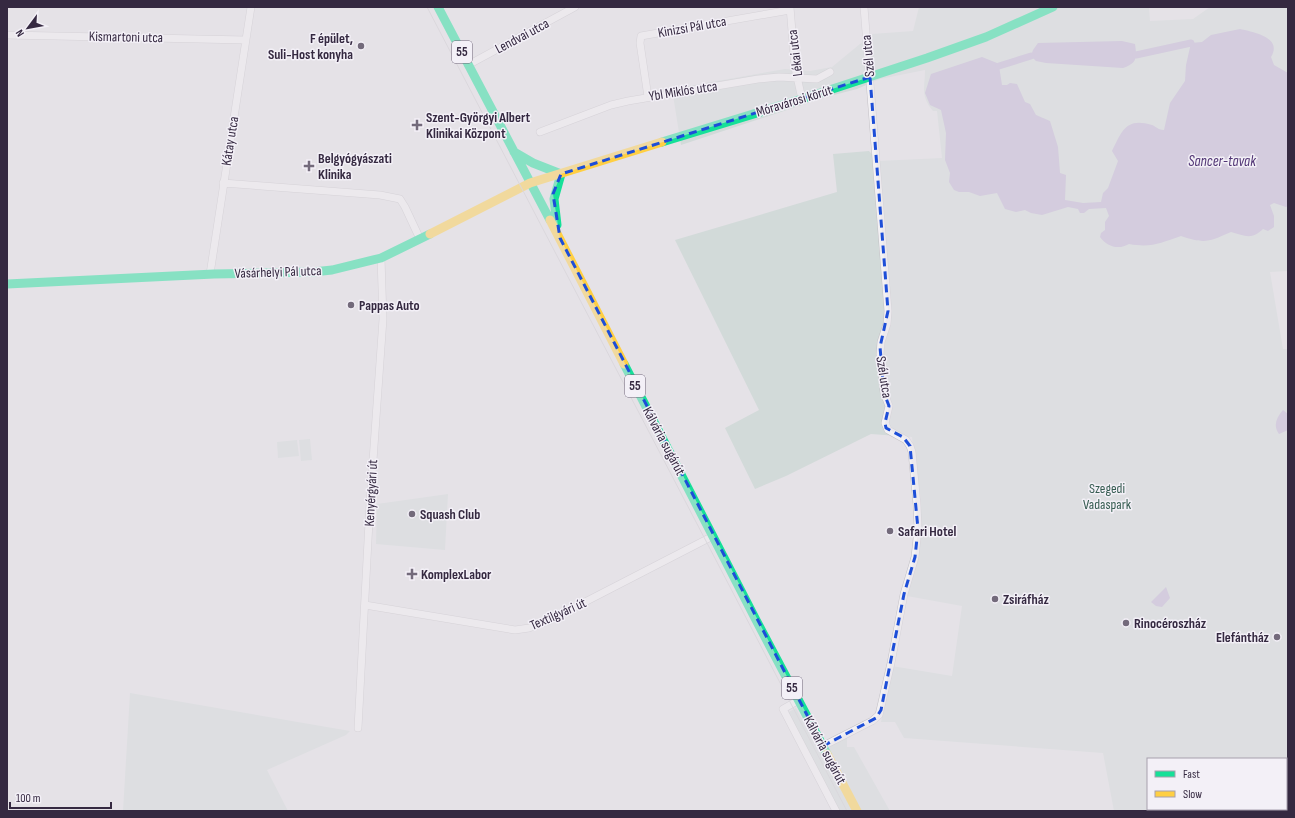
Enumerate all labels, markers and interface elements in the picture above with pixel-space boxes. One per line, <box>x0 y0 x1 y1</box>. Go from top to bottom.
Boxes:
north arrow <box>8 8 48 48</box>
street label: Kinizsi Pál utca <box>656 13 728 41</box>
street label: Lendvai utca <box>492 15 552 57</box>
text: N <box>13 27 27 39</box>
street label: Kismartoni utca <box>89 28 163 46</box>
street label: Lékai utca <box>784 29 806 77</box>
place label: F épület, Suli-Host konyha <box>268 30 353 63</box>
street label: Szél utca <box>858 34 878 78</box>
marker: F épület, Suli-Host konyha <box>356 41 366 51</box>
road number: 55 <box>452 41 472 63</box>
street label: Ybl Miklós utca <box>648 77 718 105</box>
street label: Móravárosi körút <box>754 81 834 121</box>
place label: Szent-Györgyi Albert Klinikai Központ <box>426 109 530 142</box>
street label: Kátay utca <box>218 115 242 167</box>
marker: Szent-Györgyi Albert Klinikai Központ <box>411 119 423 131</box>
place label: Belgyógyászati Klinika <box>318 150 392 183</box>
water label: Sancer-tavak <box>1188 152 1256 171</box>
marker: Belgyógyászati Klinika <box>303 160 315 172</box>
street label: Vásárhelyi Pál utca <box>234 262 322 282</box>
place label: Pappas Auto <box>359 297 420 314</box>
marker: Pappas Auto <box>346 300 356 310</box>
street label: Szél utca <box>872 355 896 399</box>
road number: 55 <box>625 375 645 397</box>
street label: Kálvária sugárút <box>639 404 689 478</box>
street label: Kenyérgyári út <box>361 459 381 527</box>
park label: Szegedi Vadaspark <box>1083 480 1132 513</box>
place label: Squash Club <box>420 506 480 523</box>
marker: Squash Club <box>407 509 417 519</box>
place label: Safari Hotel <box>898 523 956 540</box>
marker: Safari Hotel <box>885 526 895 536</box>
place label: KomplexLabor <box>421 566 492 583</box>
marker: KomplexLabor <box>406 568 418 580</box>
place label: Zsiráfház <box>1003 591 1050 608</box>
street label: Textilgyári út <box>527 594 589 634</box>
marker: Zsiráfház <box>990 594 1000 604</box>
place label: Rinocéroszház <box>1134 615 1207 632</box>
marker: Rinocéroszház <box>1121 618 1131 628</box>
place label: Elefántház <box>1216 629 1270 646</box>
marker: Elefántház <box>1272 632 1282 642</box>
road number: 55 <box>782 677 802 699</box>
street label: Kálvária sugárút <box>800 713 850 787</box>
legend <box>1147 758 1287 810</box>
text: Fast <box>1183 767 1200 782</box>
scale bar <box>10 784 111 810</box>
text: Slow <box>1183 787 1202 802</box>
text: 100 m <box>16 791 41 806</box>

